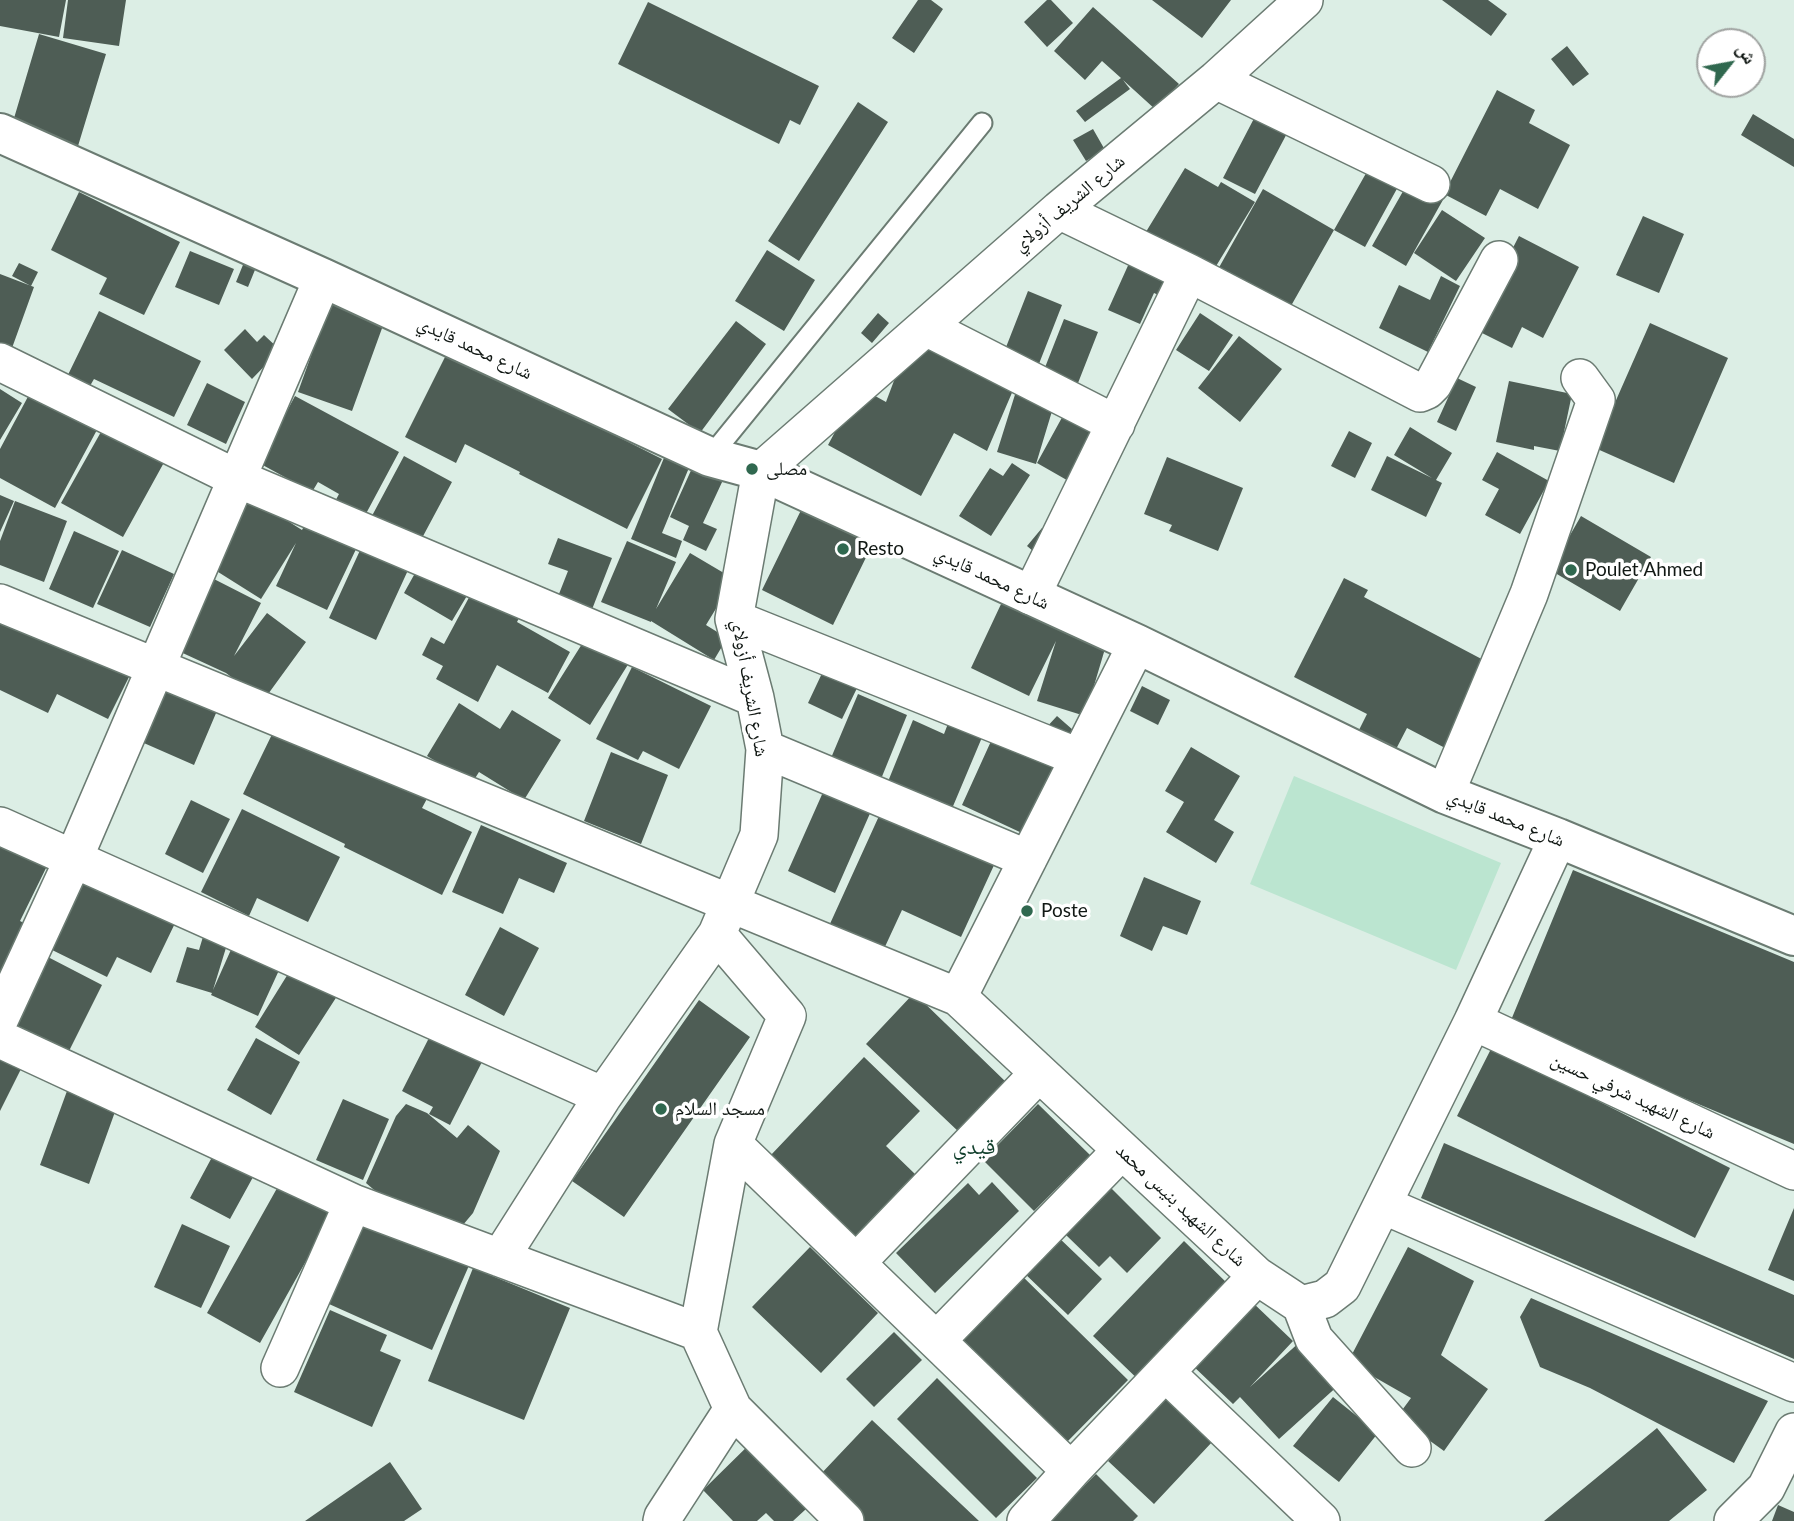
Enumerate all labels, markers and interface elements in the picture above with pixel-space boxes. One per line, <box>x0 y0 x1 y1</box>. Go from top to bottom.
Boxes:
north arrow <box>1696 28 1766 98</box>
text: ش <box>1733 38 1763 68</box>
street label: شارع الشريف أزولاي <box>1008 150 1130 256</box>
street label: شارع محمد قايدي <box>414 311 536 385</box>
place label: مصلى <box>766 458 807 480</box>
marker: مصلى <box>744 461 760 477</box>
place label: Resto <box>857 538 904 560</box>
marker: Resto <box>835 541 851 557</box>
street label: شارع محمد قايدي <box>931 541 1053 615</box>
place label: Poulet Ahmed <box>1585 559 1703 581</box>
marker: Poulet Ahmed <box>1563 562 1579 578</box>
street label: شارع الشريف أزولاي <box>727 618 773 758</box>
street label: شارع محمد قايدي <box>1444 784 1568 852</box>
place label: Poste <box>1041 900 1088 922</box>
marker: Poste <box>1019 903 1035 919</box>
street label: شارع الشهيد شرفي حسين <box>1547 1048 1719 1144</box>
place label: مسجد السلام <box>675 1098 765 1120</box>
marker: مسجد السلام <box>653 1101 669 1117</box>
district label: قيدي <box>952 1133 996 1161</box>
street label: شارع الشهيد بنيس محمد <box>1111 1139 1251 1271</box>

